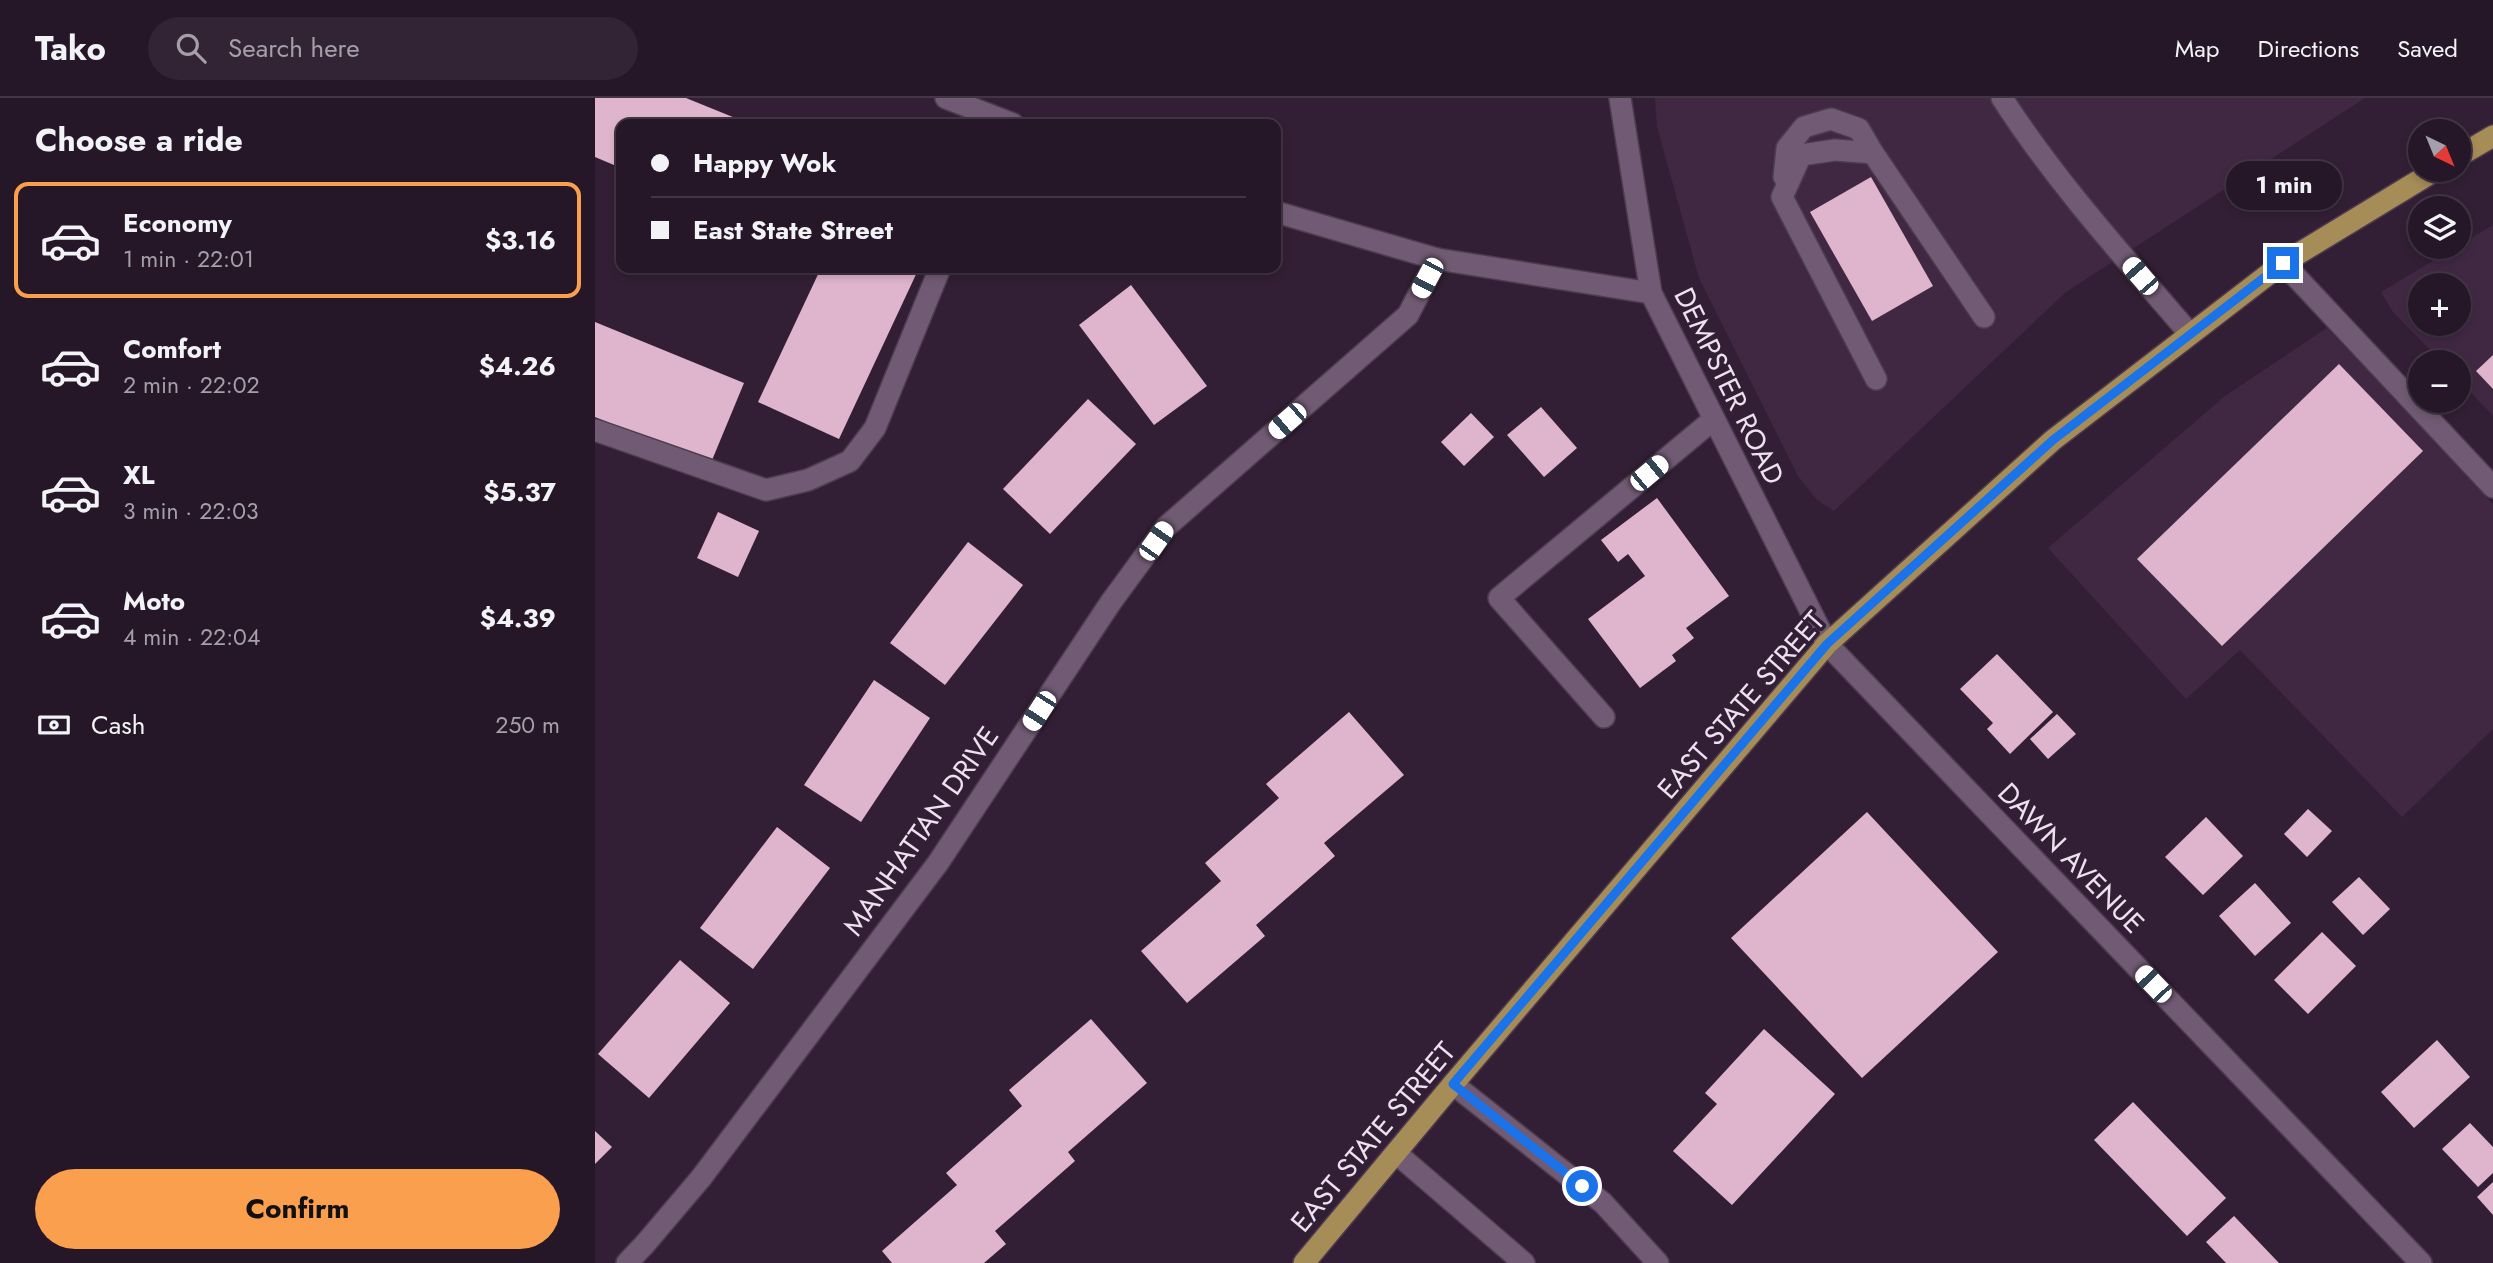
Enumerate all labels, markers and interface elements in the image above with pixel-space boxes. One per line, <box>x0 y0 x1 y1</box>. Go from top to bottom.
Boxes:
search box <box>148 17 638 80</box>
text: Tako <box>35 25 106 72</box>
icon: search <box>172 29 210 67</box>
text: Search here <box>228 29 360 67</box>
text: Map <box>2175 31 2220 66</box>
text: Directions <box>2258 31 2359 66</box>
text: Saved <box>2397 31 2458 66</box>
text: Choose a ride <box>35 117 243 163</box>
north arrow <box>2408 119 2471 182</box>
map controls <box>2408 119 2471 413</box>
text: Happy Wok <box>693 144 836 182</box>
callout: 1 min <box>2225 162 2341 211</box>
text: 1 min <box>2255 168 2313 202</box>
button: layers <box>2408 196 2471 259</box>
text: Economy <box>123 204 232 242</box>
icon: car <box>39 209 102 272</box>
text: East State Street <box>693 211 893 249</box>
text: $3.16 <box>485 221 556 259</box>
text: 1 min · 22:01 <box>123 242 254 276</box>
route end <box>2267 247 2299 279</box>
car <box>2119 253 2162 299</box>
car <box>1408 255 1447 301</box>
button: + <box>2408 273 2471 336</box>
street label: DEMPSTER ROAD <box>1663 280 1795 492</box>
text: Comfort <box>123 330 221 368</box>
icon: car <box>39 335 102 398</box>
text: $4.26 <box>479 347 556 385</box>
button: − <box>2408 350 2471 413</box>
text: 2 min · 22:02 <box>123 368 260 402</box>
car <box>1265 399 1310 443</box>
car <box>1627 451 1672 495</box>
text: XL <box>123 456 155 494</box>
icon: car <box>39 461 102 524</box>
text: $5.37 <box>483 473 556 511</box>
text: 3 min · 22:03 <box>123 494 259 528</box>
car <box>1136 518 1177 564</box>
text: Moto <box>123 582 185 620</box>
icon: car <box>39 587 102 650</box>
text: $4.39 <box>480 599 556 637</box>
street label: EAST STATE STREET <box>1648 602 1834 808</box>
text: 4 min · 22:04 <box>123 620 260 654</box>
car <box>1019 688 1060 734</box>
icon: cash <box>35 706 73 744</box>
text: Cash <box>91 706 145 744</box>
text: 250 m <box>495 708 560 742</box>
street label: MANHATTAN DRIVE <box>833 718 1009 944</box>
street label: DAWN AVENUE <box>1988 773 2154 943</box>
car <box>2131 962 2176 1006</box>
street label: EAST STATE STREET <box>1281 1033 1465 1241</box>
button: Confirm <box>35 1169 560 1249</box>
route start <box>1566 1170 1598 1202</box>

